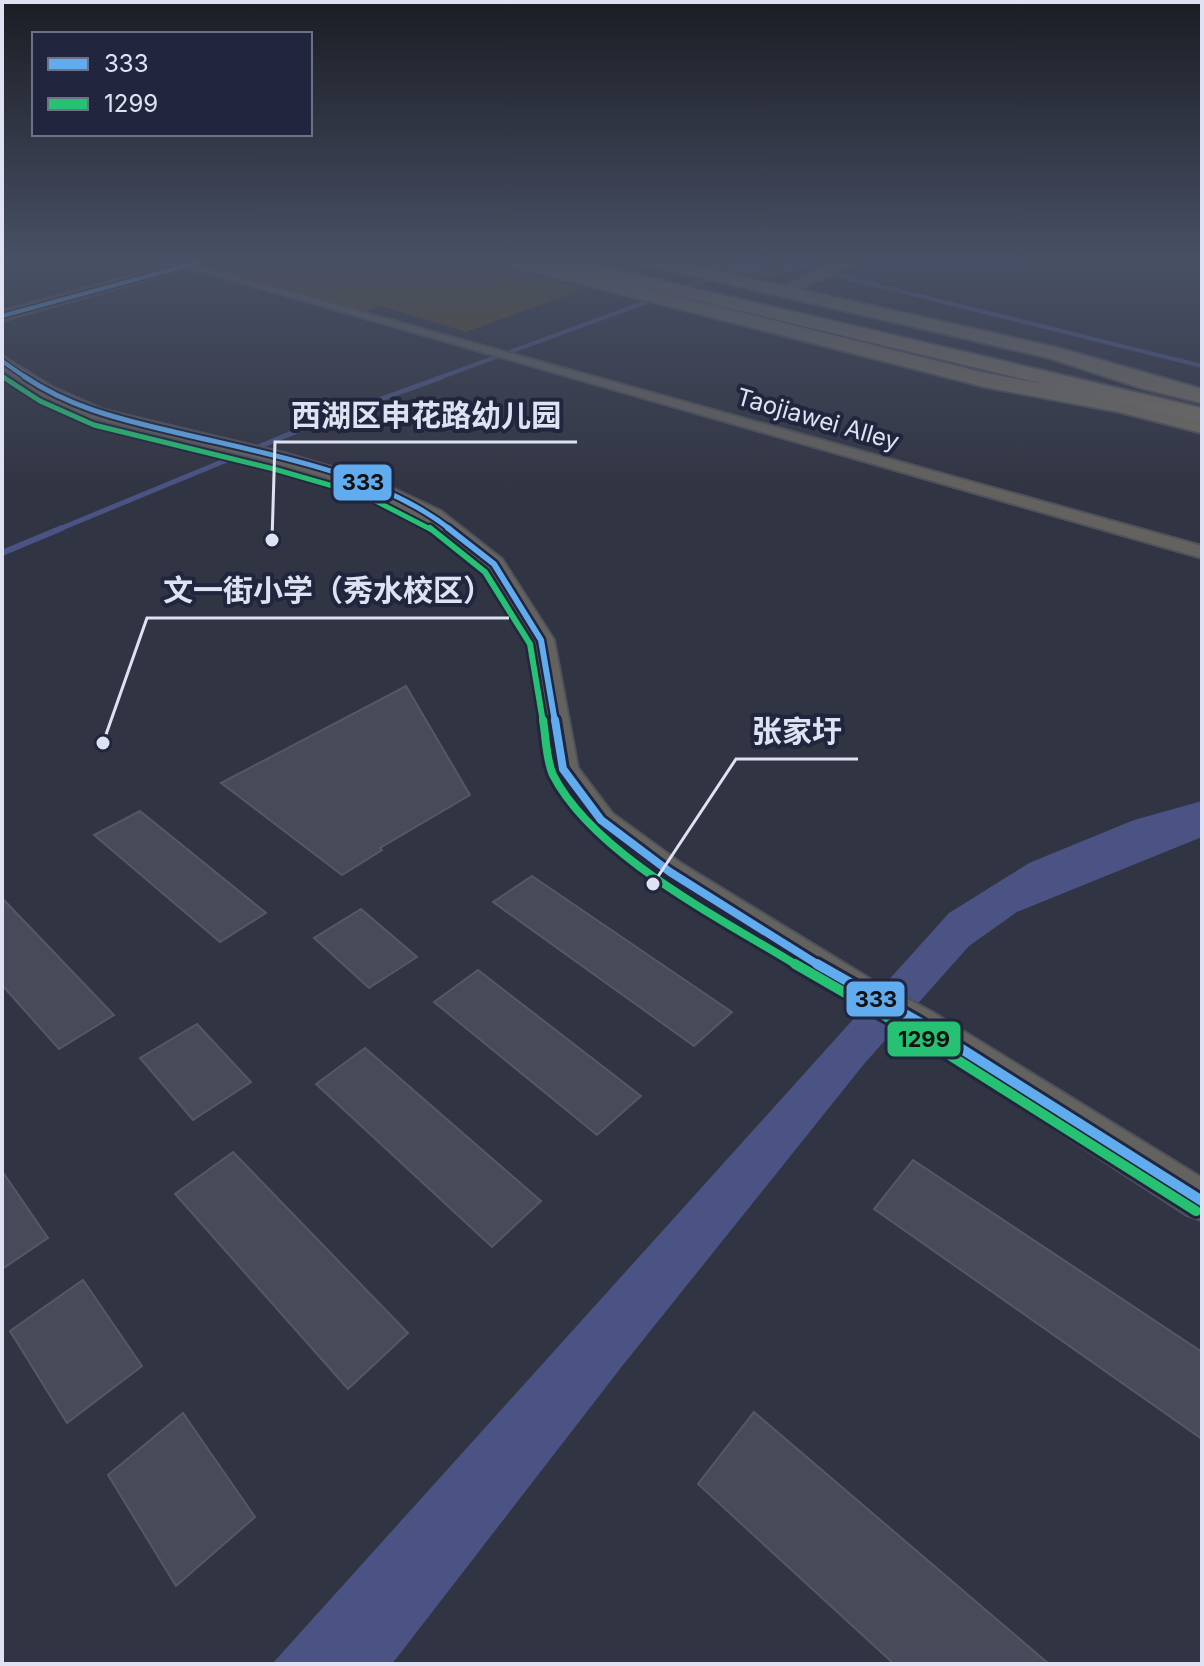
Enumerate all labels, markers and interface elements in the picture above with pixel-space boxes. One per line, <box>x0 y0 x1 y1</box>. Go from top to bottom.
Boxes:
legend <box>32 32 312 136</box>
text: 333 <box>104 49 148 78</box>
text: 1299 <box>104 89 158 118</box>
street label: Taojiawei Alley <box>733 382 903 456</box>
callout: 西湖区申花路幼儿园 <box>275 388 577 442</box>
text: 西湖区申花路幼儿园 <box>291 397 561 433</box>
line badge: 333 <box>332 463 393 502</box>
text: 333 <box>342 469 384 495</box>
callout: 文一街小学（秀水校区） <box>147 564 509 618</box>
text: 文一街小学（秀水校区） <box>163 572 493 608</box>
callout: 张家圩 <box>736 705 858 759</box>
text: 张家圩 <box>752 713 842 749</box>
line badge: 333 <box>845 980 906 1018</box>
text: 333 <box>855 986 897 1012</box>
line badge: 1299 <box>886 1020 962 1058</box>
text: 1299 <box>898 1026 950 1052</box>

